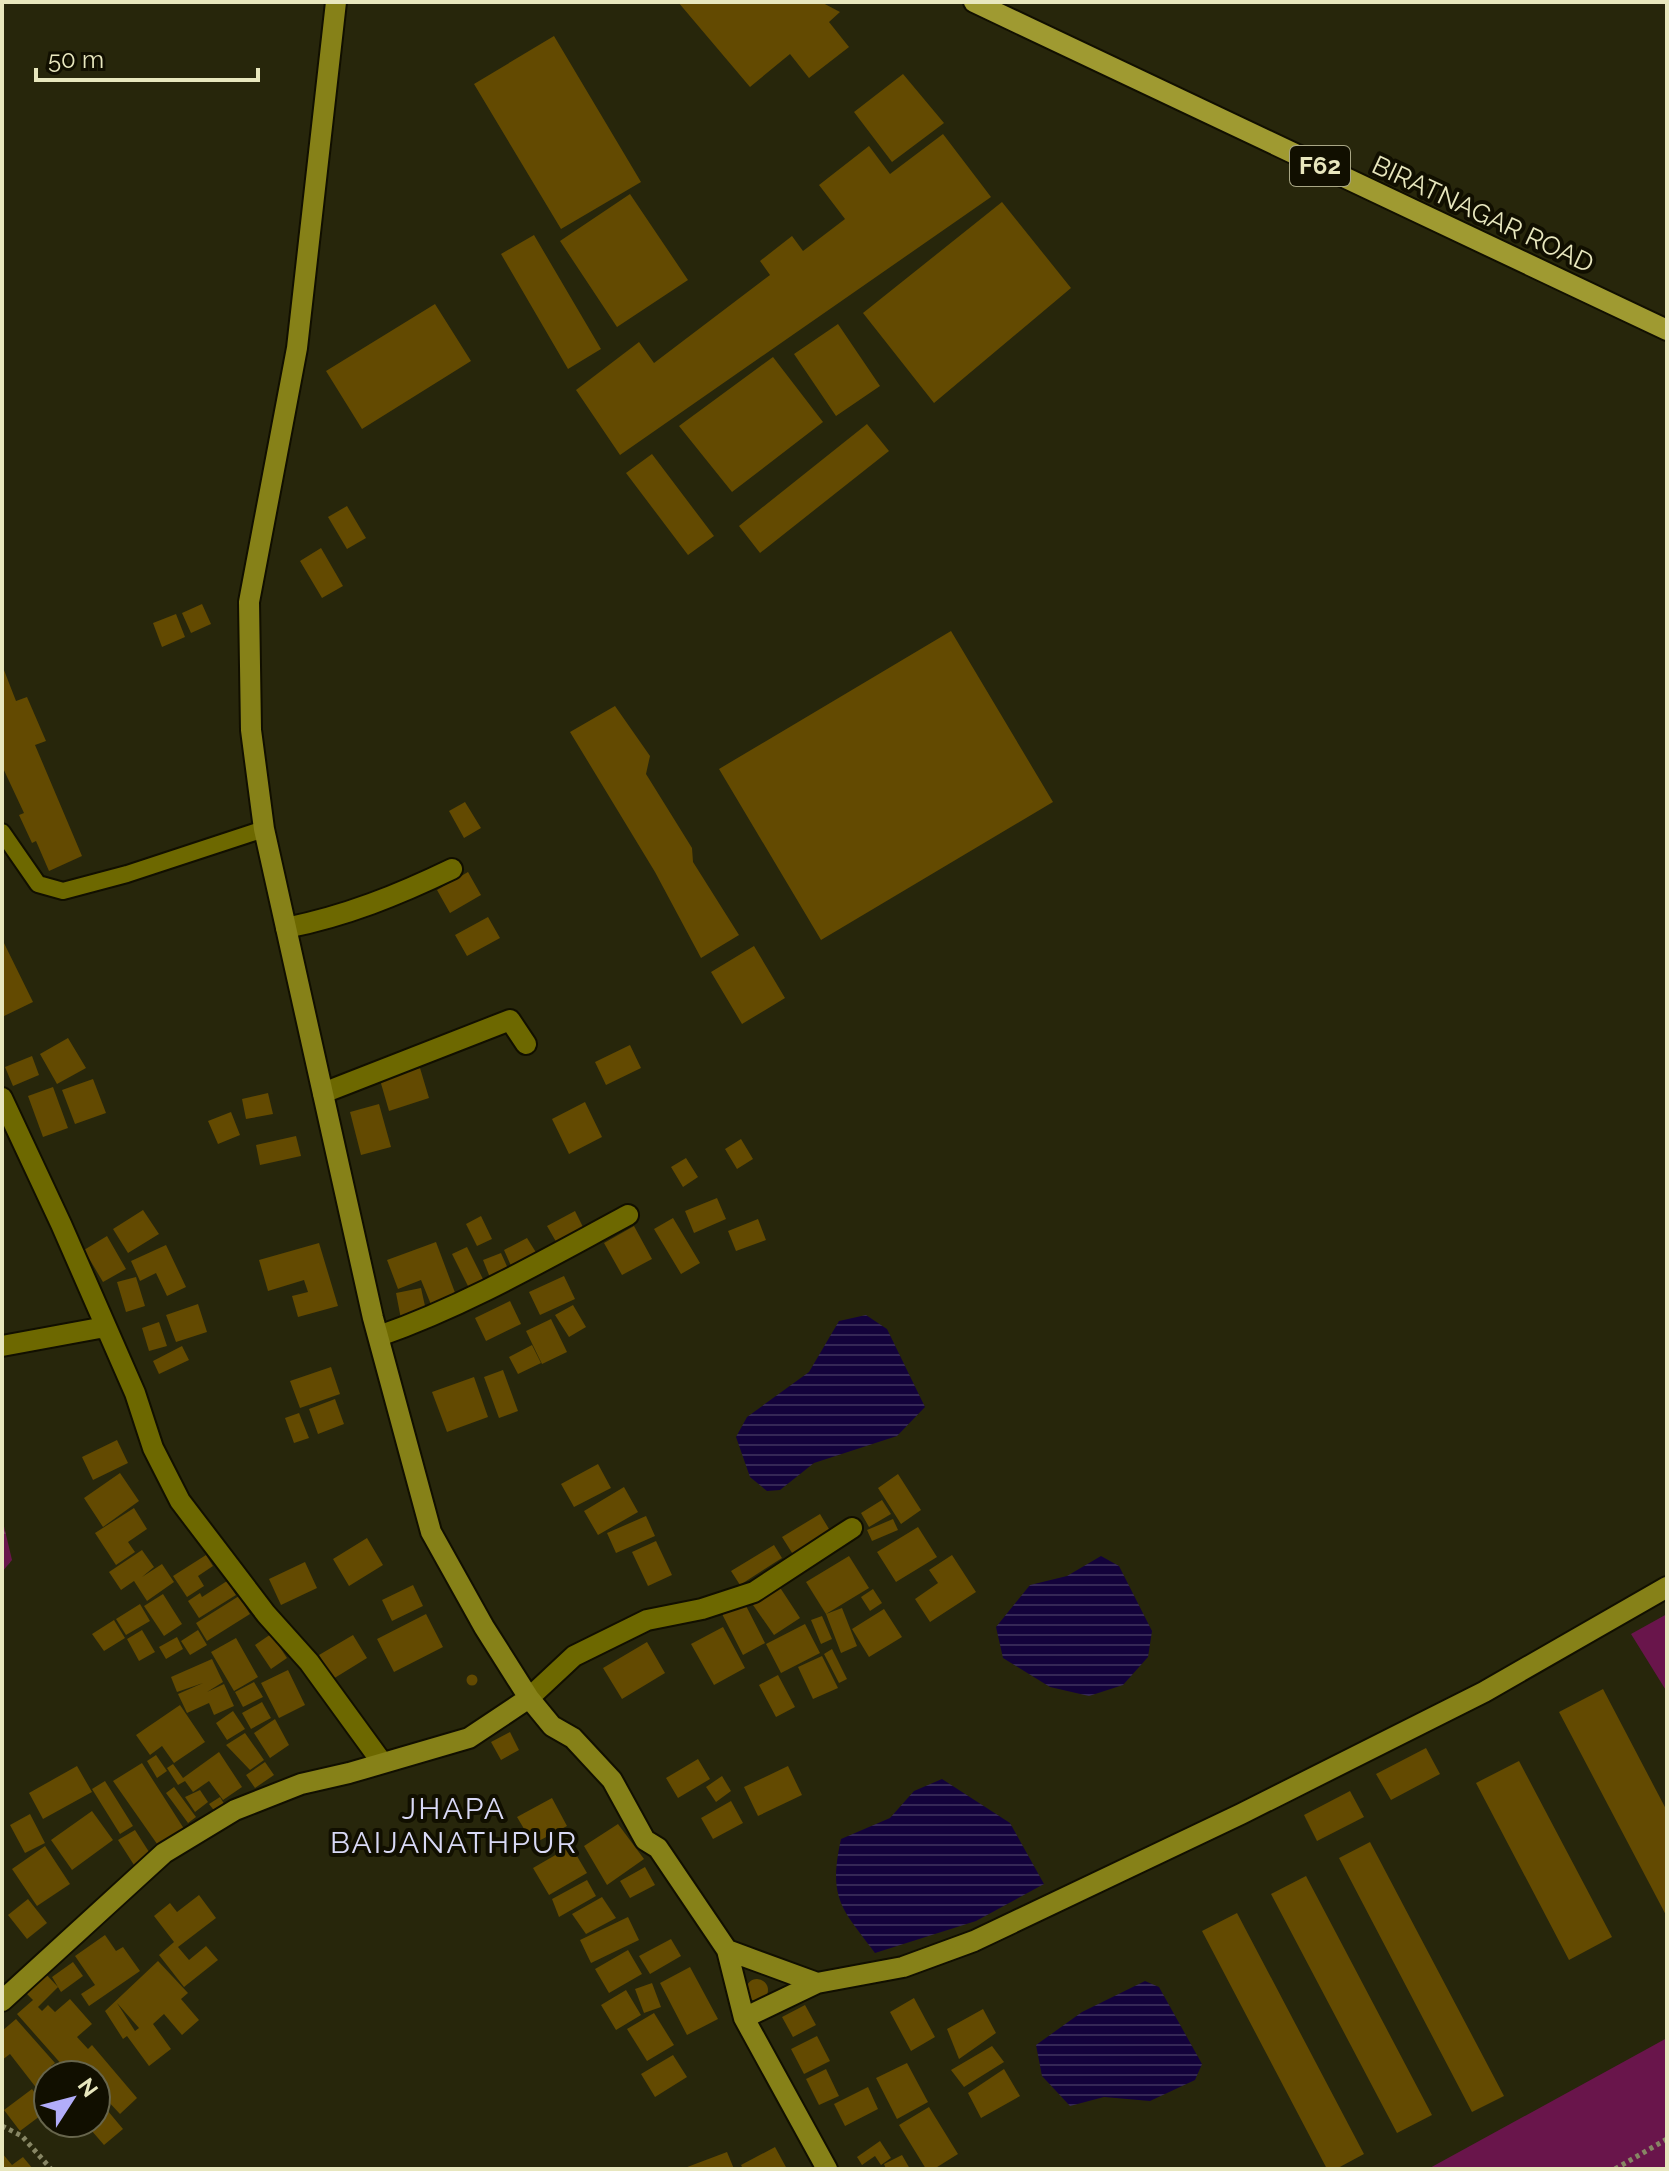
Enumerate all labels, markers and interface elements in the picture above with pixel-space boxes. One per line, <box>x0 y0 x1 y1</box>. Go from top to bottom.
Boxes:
scale bar <box>36 32 258 82</box>
text: 50 m <box>48 45 104 74</box>
road number: F62 <box>1290 146 1350 186</box>
street label: BIRATNAGAR ROAD <box>1367 149 1599 279</box>
district label: JHAPA BAIJANATHPUR <box>330 1791 578 1860</box>
north arrow <box>32 2059 112 2139</box>
text: N <box>73 2073 104 2102</box>

